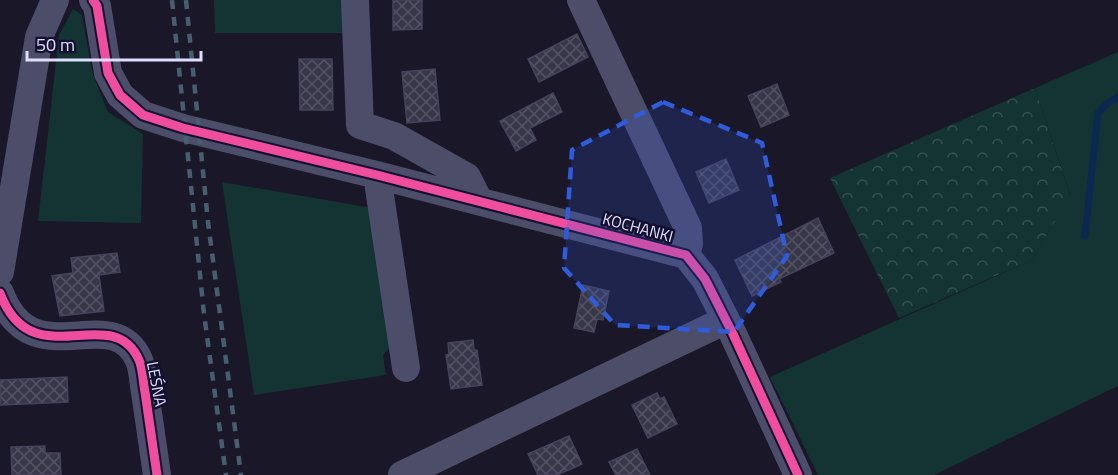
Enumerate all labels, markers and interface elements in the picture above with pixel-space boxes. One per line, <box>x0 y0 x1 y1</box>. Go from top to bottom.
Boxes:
scale bar <box>27 24 201 62</box>
text: 50 m <box>36 31 75 58</box>
street label: KOCHANKI <box>600 206 676 248</box>
street label: LEŚNA <box>141 359 173 409</box>

